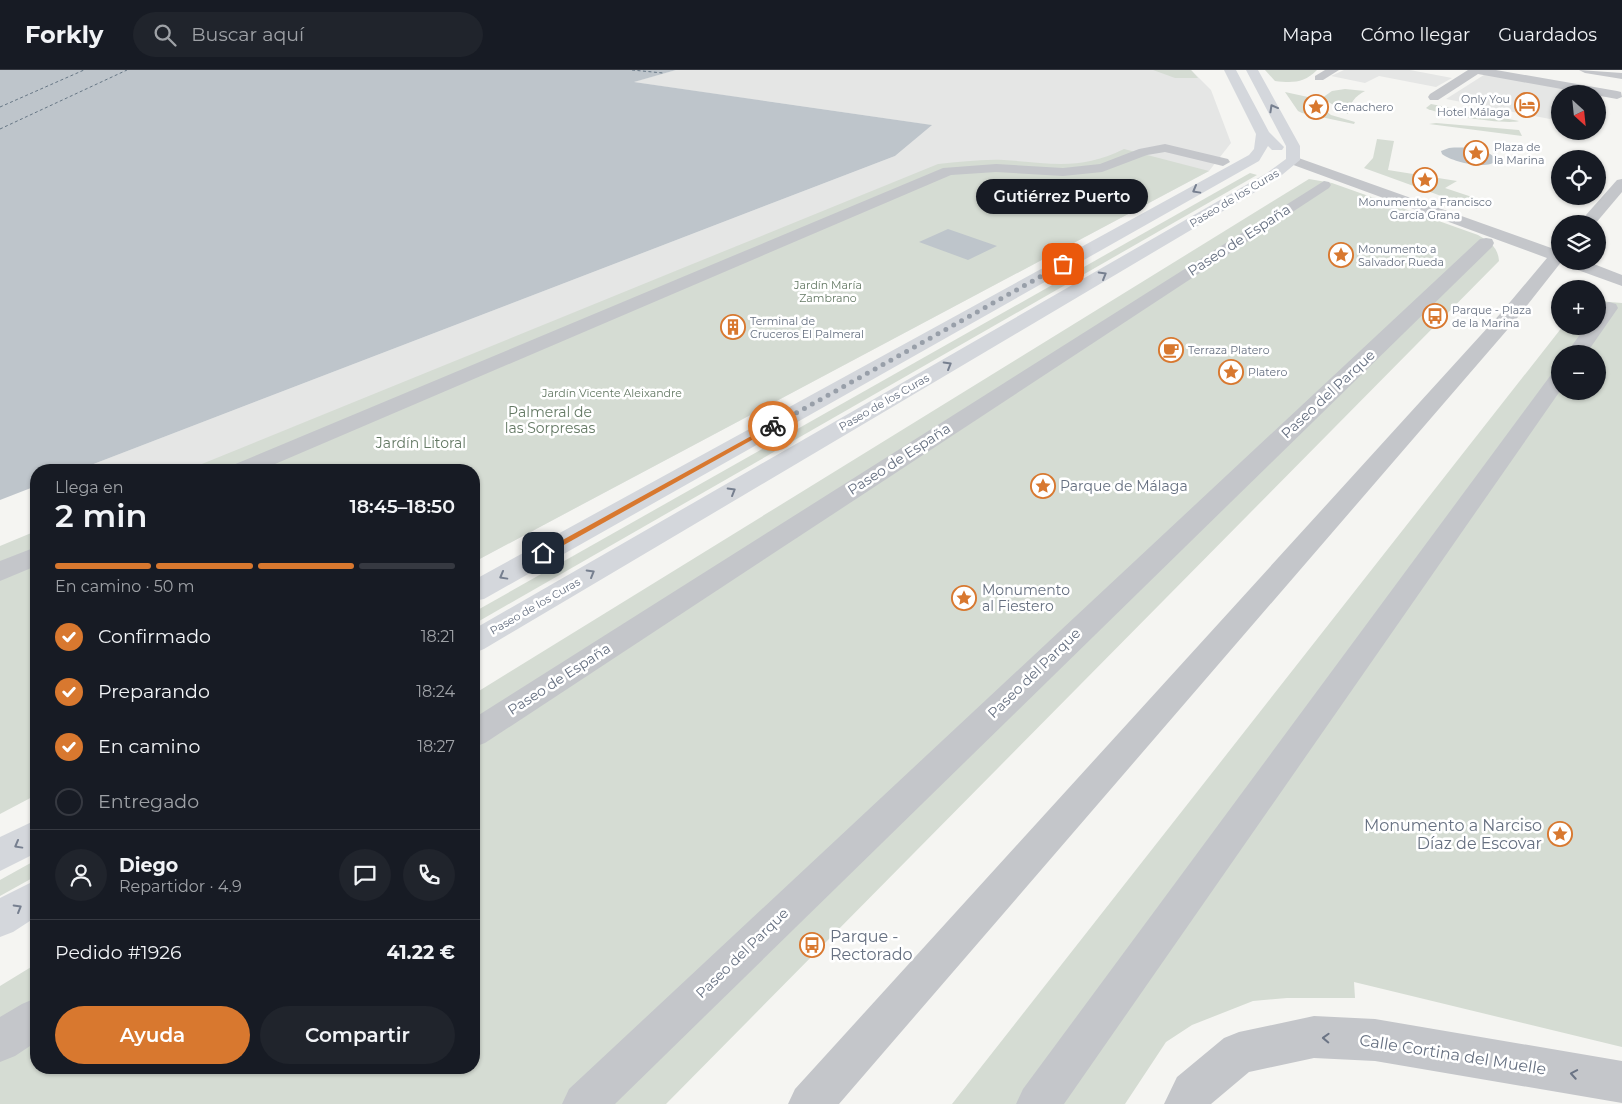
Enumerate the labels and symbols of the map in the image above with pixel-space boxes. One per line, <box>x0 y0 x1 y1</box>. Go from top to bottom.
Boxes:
north arrow <box>1551 85 1606 140</box>
place label: Only You Hotel Málaga <box>1437 92 1510 119</box>
hotel icon: Only You Hotel Málaga <box>1514 92 1540 118</box>
place icon: Cenachero <box>1303 94 1329 120</box>
place label: Cenachero <box>1334 100 1394 114</box>
one-way arrow <box>1269 104 1279 113</box>
place icon: Plaza de la Marina <box>1463 140 1489 166</box>
place label: Plaza de la Marina <box>1494 140 1545 167</box>
street label: Paseo de los Curas <box>1187 165 1282 230</box>
place icon: Monumento a Francisco García Grana <box>1412 167 1438 193</box>
callout: Gutiérrez Puerto <box>977 179 1149 214</box>
one-way arrow <box>1192 184 1201 194</box>
place label: Monumento a Francisco García Grana <box>1358 195 1492 222</box>
street label: Paseo de España <box>1184 200 1294 280</box>
place icon: Monumento a Salvador Rueda <box>1328 242 1354 268</box>
place label: Monumento a Salvador Rueda <box>1358 242 1444 269</box>
pin <box>1042 243 1084 285</box>
one-way arrow <box>1098 271 1107 281</box>
park label: Jardín María Zambrano <box>793 278 862 305</box>
bus stop icon: Parque - Plaza de la Marina <box>1422 303 1448 329</box>
place label: Parque - Plaza de la Marina <box>1452 303 1531 330</box>
building icon: Terminal de Cruceros El Palmeral <box>720 314 746 340</box>
place label: Terminal de Cruceros El Palmeral <box>750 314 864 341</box>
cafe icon: Terraza Platero <box>1158 337 1184 363</box>
place label: Terraza Platero <box>1188 343 1270 357</box>
street label: Paseo del Parque <box>1277 346 1379 442</box>
place icon: Platero <box>1218 359 1244 385</box>
one-way arrow <box>942 362 951 372</box>
place label: Platero <box>1248 365 1288 379</box>
street label: Paseo de los Curas <box>836 370 932 434</box>
park label: Jardín Vicente Aleixandre <box>541 386 682 400</box>
courier <box>748 401 798 451</box>
park label: Palmeral de las Sorpresas <box>505 403 596 437</box>
street label: Paseo de España <box>844 419 954 499</box>
park label: Jardín Litoral <box>375 434 466 452</box>
place icon: Parque de Málaga <box>1030 473 1056 499</box>
place label: Parque de Málaga <box>1060 477 1188 495</box>
one-way arrow <box>726 488 735 498</box>
pin <box>522 532 564 574</box>
one-way arrow <box>499 569 508 579</box>
one-way arrow <box>586 570 595 580</box>
street label: Paseo de los Curas <box>487 574 583 638</box>
place label: Monumento al Fiestero <box>982 581 1070 615</box>
place icon: Monumento al Fiestero <box>951 585 977 611</box>
street label: Paseo del Parque <box>984 624 1084 722</box>
street label: Paseo de España <box>504 639 614 719</box>
place label: Monumento a Narciso Díaz de Escovar <box>1364 816 1542 853</box>
place icon: Monumento a Narciso Díaz de Escovar <box>1547 821 1573 847</box>
one-way arrow <box>14 839 23 849</box>
one-way arrow <box>13 904 22 914</box>
street label: Paseo del Parque <box>692 904 792 1002</box>
place label: Parque - Rectorado <box>830 927 913 964</box>
bus stop icon: Parque - Rectorado <box>799 932 825 958</box>
street label: Calle Cortina del Muelle <box>1358 1030 1548 1079</box>
one-way arrow <box>1322 1032 1330 1043</box>
one-way arrow <box>1570 1069 1578 1079</box>

